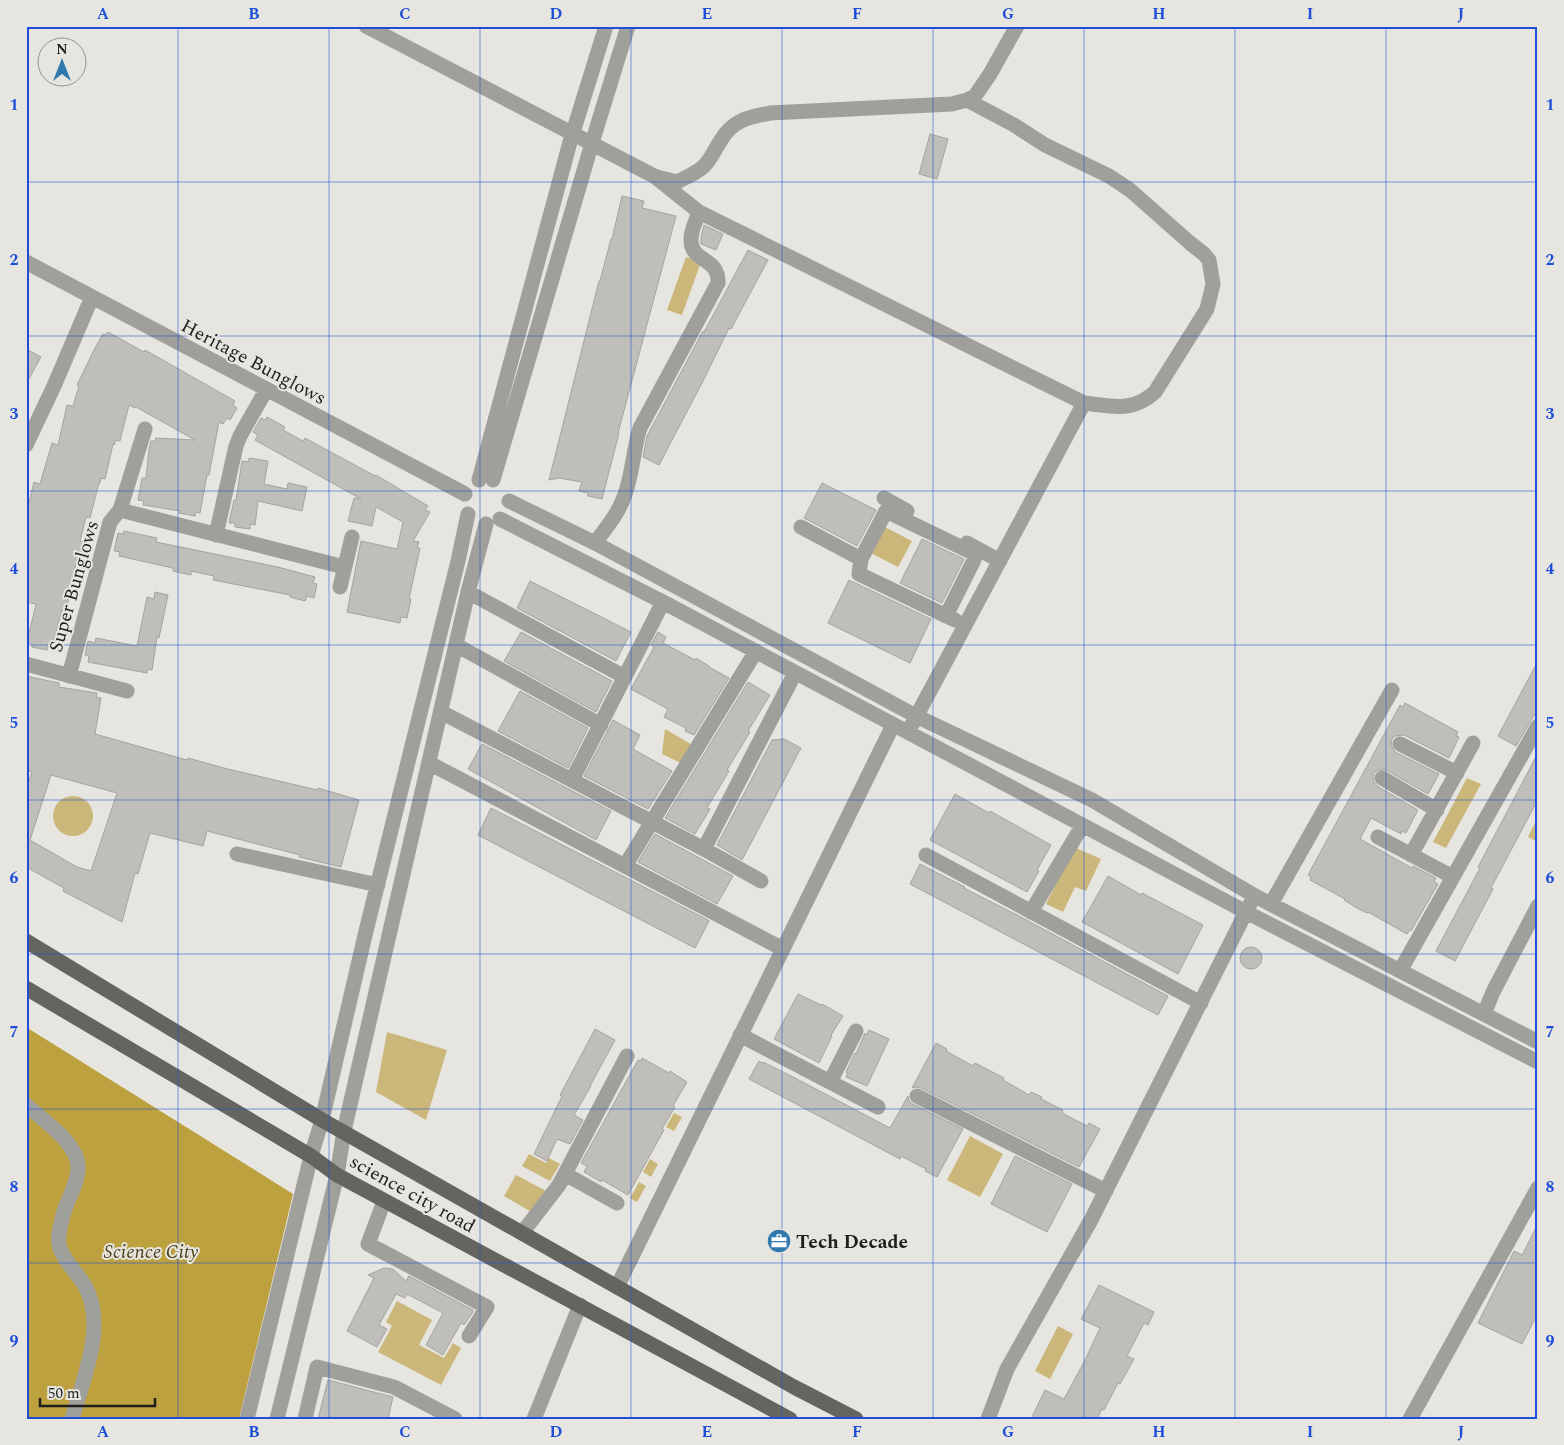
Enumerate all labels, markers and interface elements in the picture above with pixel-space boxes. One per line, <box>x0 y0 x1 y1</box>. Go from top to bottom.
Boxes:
text: A <box>97 2 110 26</box>
text: B <box>248 2 260 26</box>
text: C <box>399 2 411 26</box>
text: D <box>550 2 563 26</box>
text: E <box>702 2 712 26</box>
text: F <box>852 2 862 26</box>
text: G <box>1002 2 1014 26</box>
text: H <box>1152 2 1166 26</box>
text: I <box>1307 2 1313 26</box>
text: J <box>1458 2 1465 26</box>
north arrow <box>38 38 88 88</box>
text: N <box>56 39 68 60</box>
text: 1 <box>10 93 18 117</box>
text: 1 <box>1546 93 1554 117</box>
text: 2 <box>10 248 19 272</box>
text: 2 <box>1546 248 1555 272</box>
street label: Heritage Bunglows <box>175 312 331 413</box>
text: 3 <box>10 402 19 426</box>
text: 3 <box>1546 402 1555 426</box>
street label: Super Bunglows <box>42 517 107 656</box>
text: 4 <box>10 557 19 581</box>
text: 4 <box>1546 557 1555 581</box>
text: 5 <box>10 711 18 735</box>
text: 5 <box>1546 711 1554 735</box>
text: 6 <box>10 866 19 890</box>
text: 6 <box>1546 866 1555 890</box>
text: 7 <box>10 1020 19 1044</box>
text: 7 <box>1546 1020 1555 1044</box>
street label: science city road <box>344 1148 481 1241</box>
text: 8 <box>10 1175 19 1199</box>
text: 8 <box>1546 1175 1555 1199</box>
office icon: Tech Decade <box>766 1228 792 1254</box>
place label: Tech Decade <box>796 1228 908 1257</box>
park label: Science City <box>104 1238 199 1267</box>
text: 9 <box>10 1329 19 1353</box>
text: 9 <box>1546 1329 1555 1353</box>
scale bar <box>40 1375 155 1407</box>
text: 50 m <box>48 1382 80 1405</box>
text: A <box>97 1420 110 1444</box>
text: B <box>248 1420 260 1444</box>
text: C <box>399 1420 411 1444</box>
text: D <box>550 1420 563 1444</box>
text: E <box>702 1420 712 1444</box>
text: F <box>852 1420 862 1444</box>
text: G <box>1002 1420 1014 1444</box>
text: H <box>1152 1420 1166 1444</box>
text: I <box>1307 1420 1313 1444</box>
text: J <box>1458 1420 1465 1444</box>

